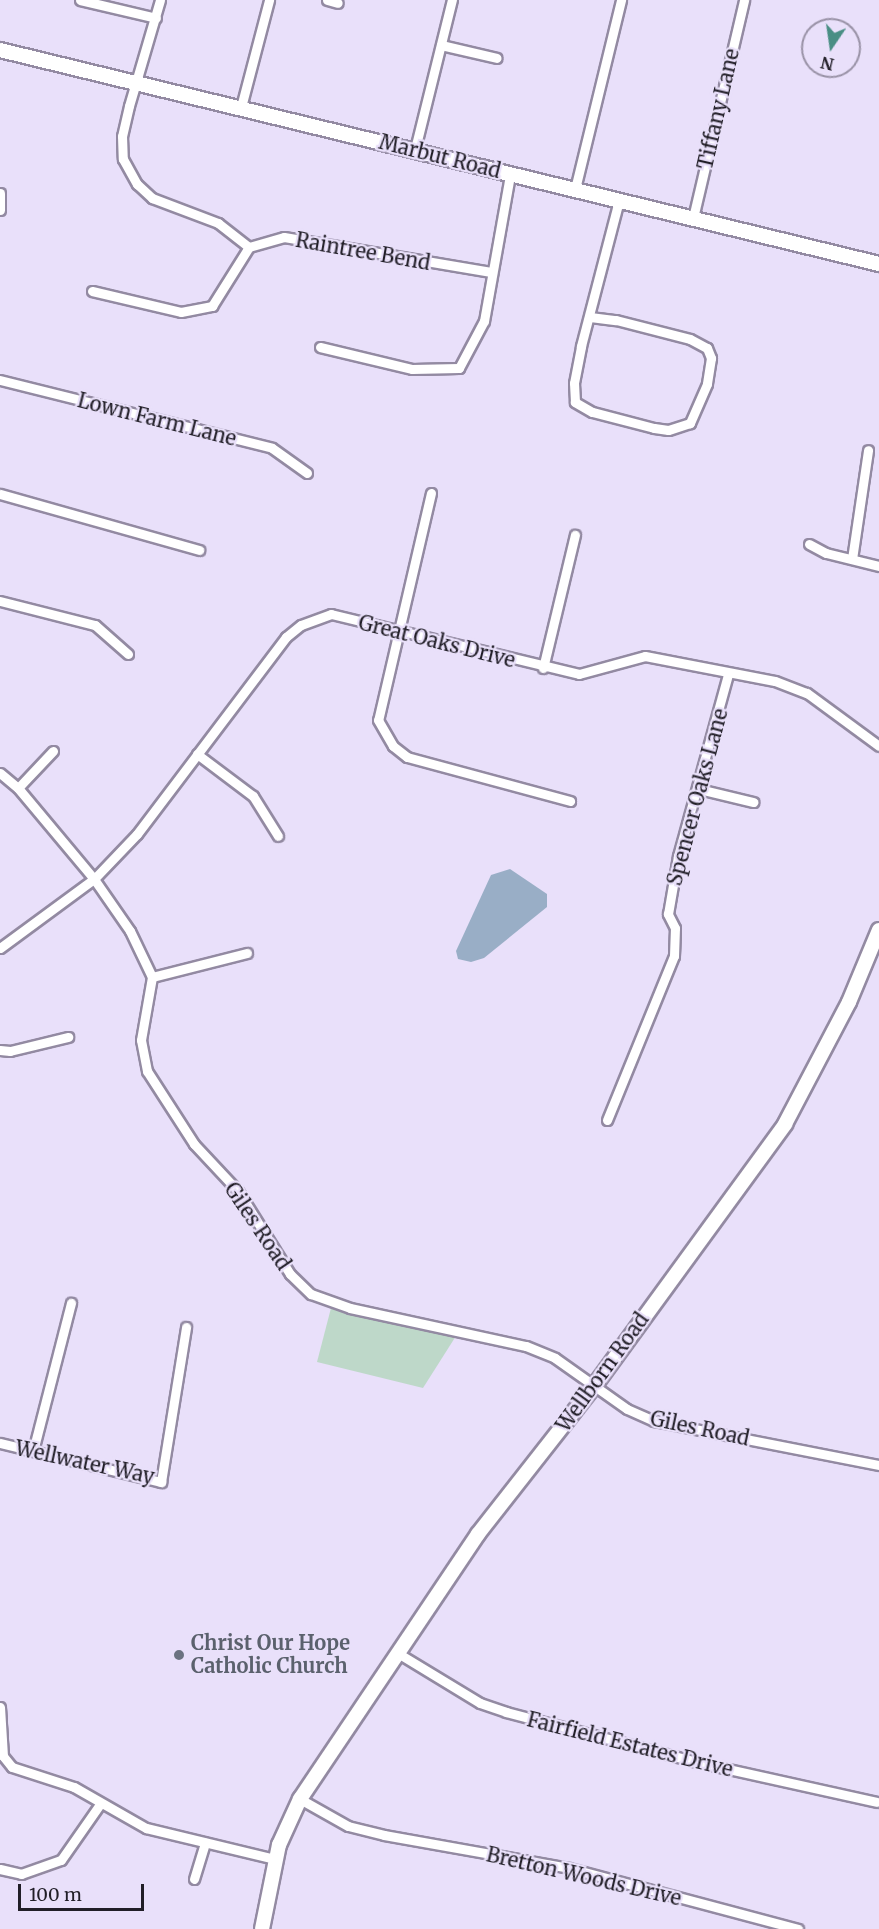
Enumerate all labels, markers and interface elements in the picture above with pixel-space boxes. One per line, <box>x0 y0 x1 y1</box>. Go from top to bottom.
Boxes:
north arrow <box>801 18 861 78</box>
street label: Tiffany Lane <box>692 46 744 172</box>
text: N <box>819 52 836 75</box>
street label: Marbut Road <box>377 129 503 183</box>
street label: Raintree Bend <box>294 227 432 275</box>
street label: Lown Farm Lane <box>75 388 239 450</box>
street label: Great Oaks Drive <box>356 610 518 672</box>
street label: Spencer Oaks Lane <box>662 706 732 888</box>
street label: Giles Road <box>220 1178 296 1274</box>
street label: Wellborn Road <box>551 1308 653 1436</box>
street label: Giles Road <box>648 1406 752 1450</box>
street label: Wellwater Way <box>13 1436 157 1488</box>
place label: Christ Our Hope Catholic Church <box>191 1631 350 1678</box>
marker: Christ Our Hope Catholic Church <box>172 1648 186 1662</box>
street label: Fairfield Estates Drive <box>525 1707 735 1781</box>
street label: Bretton Woods Drive <box>484 1842 684 1910</box>
scale bar <box>21 1872 147 1910</box>
text: 100 m <box>29 1883 82 1906</box>

